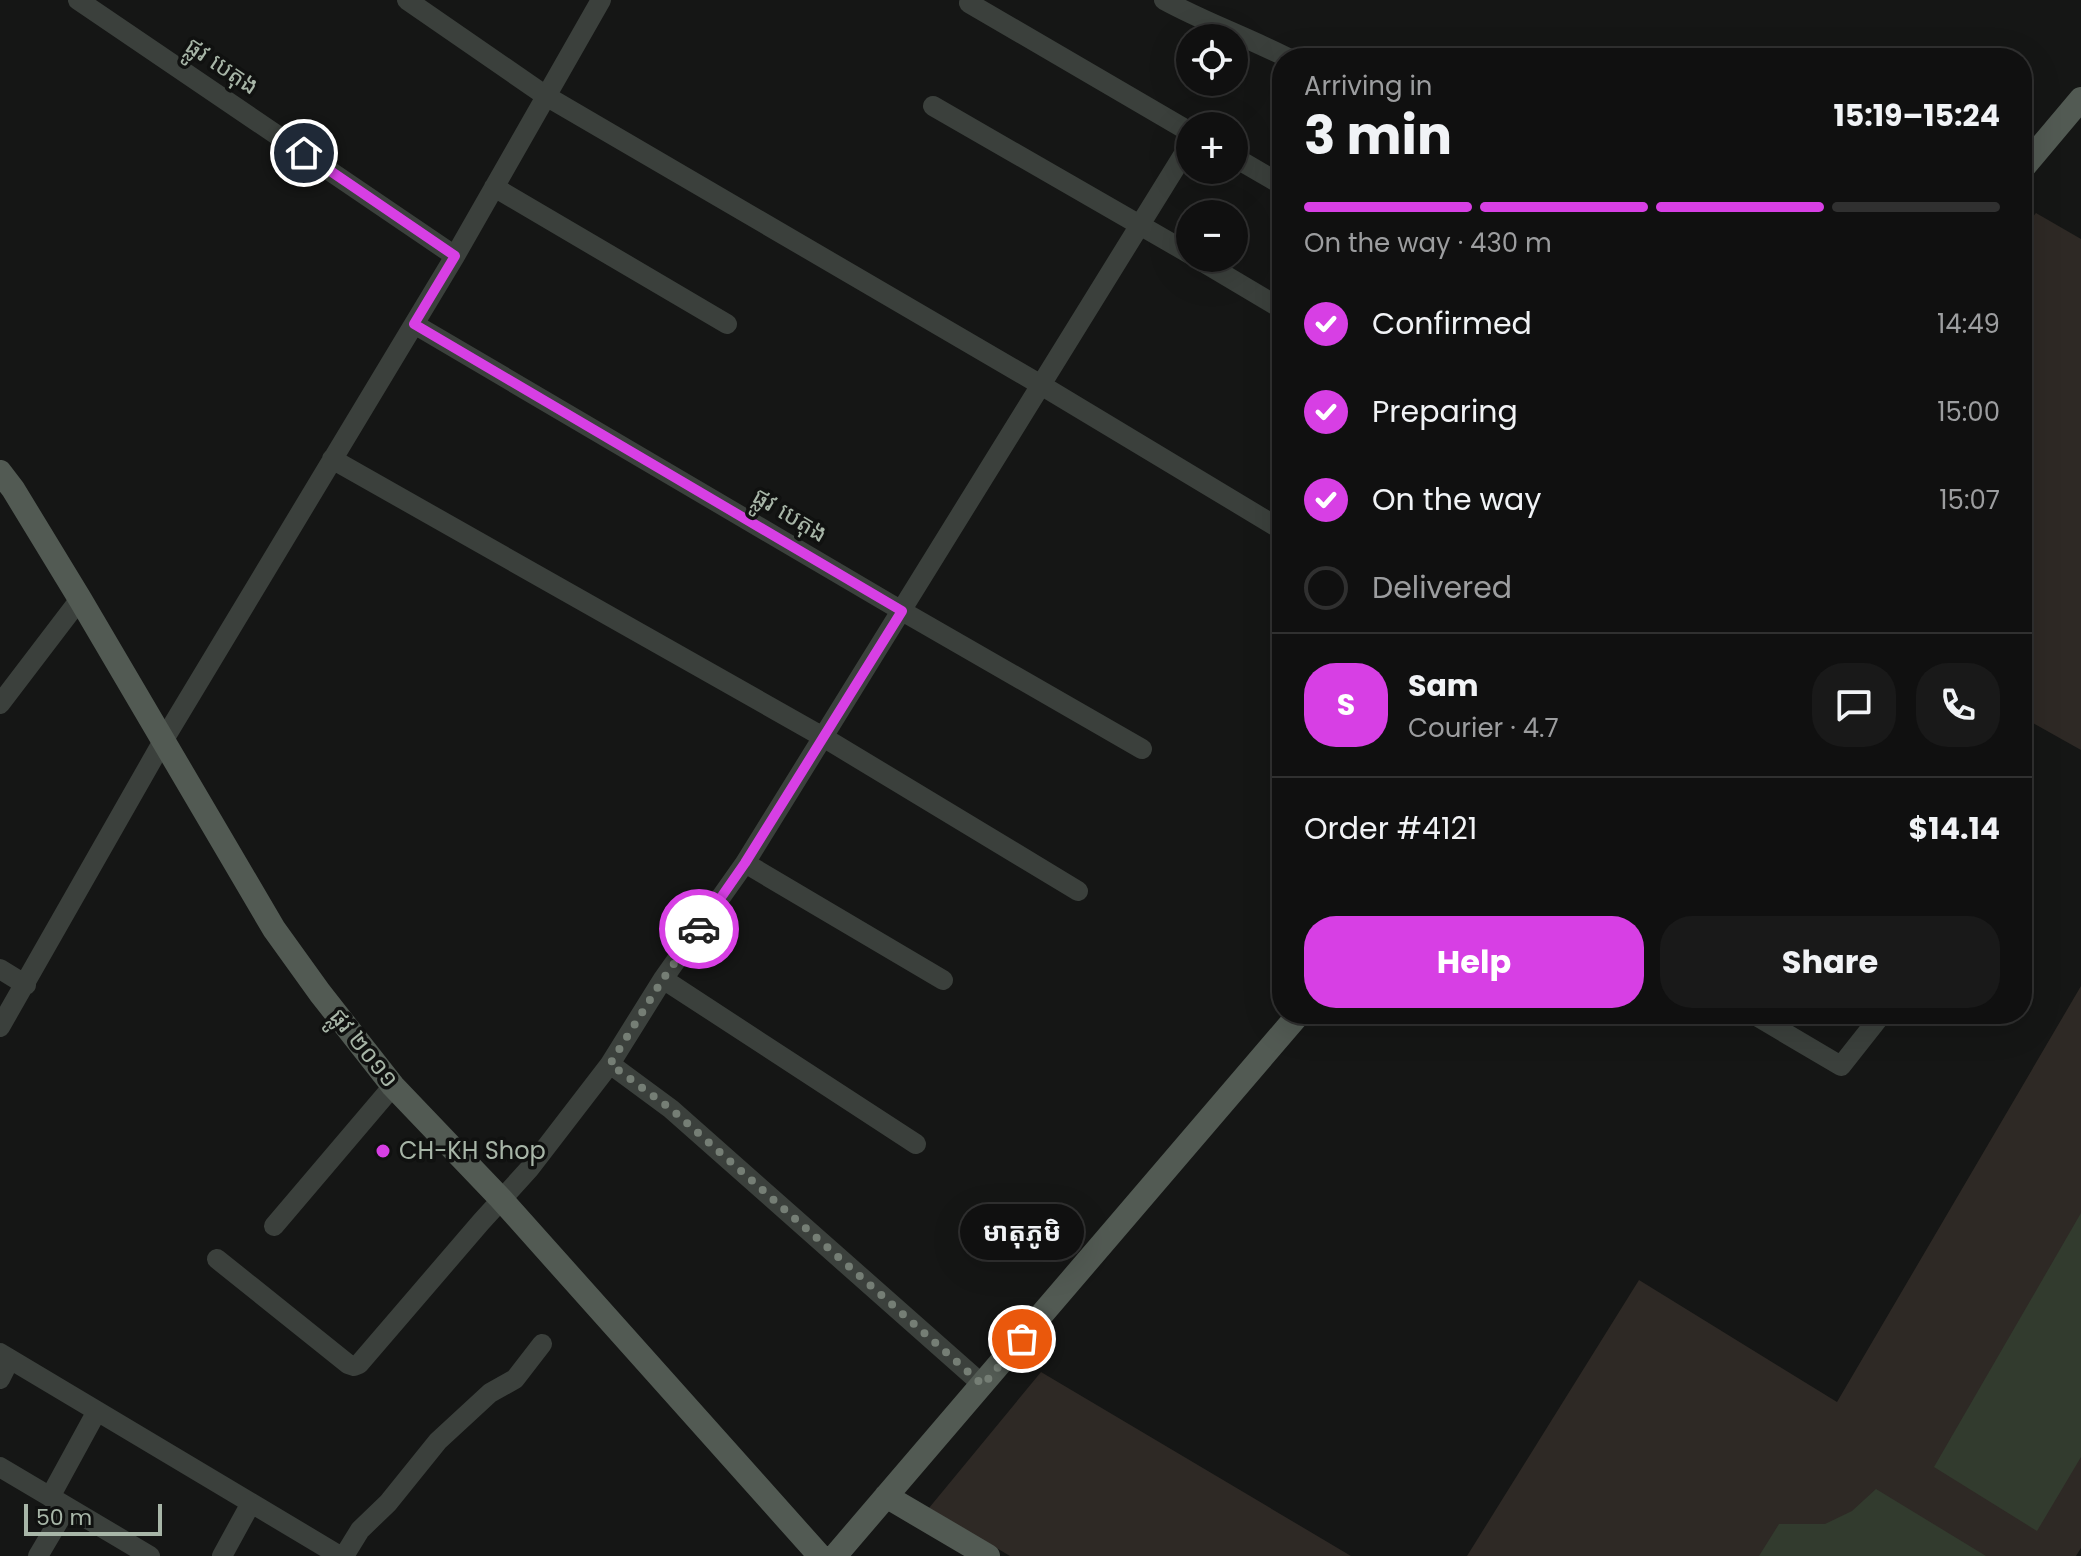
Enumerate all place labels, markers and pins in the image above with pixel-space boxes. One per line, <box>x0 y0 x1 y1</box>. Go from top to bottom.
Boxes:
pin <box>270 119 338 187</box>
place label: CH-KH Shop <box>399 1134 546 1167</box>
marker: CH-KH Shop <box>374 1142 392 1160</box>
callout: មាតុភូមិ <box>960 1203 1084 1259</box>
pin <box>988 1305 1056 1373</box>

